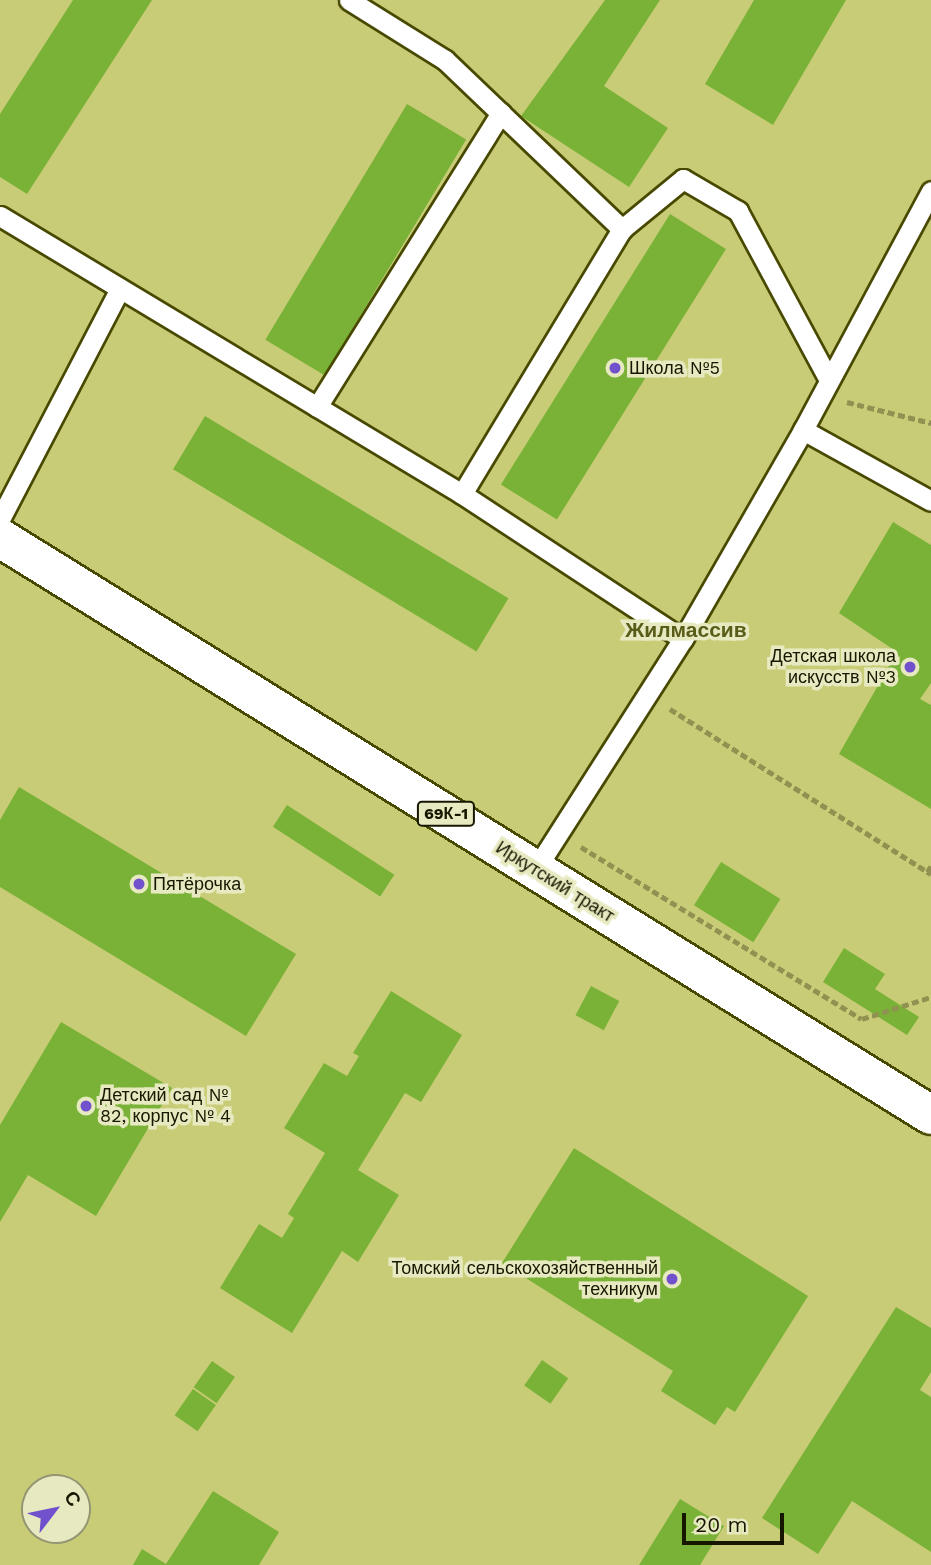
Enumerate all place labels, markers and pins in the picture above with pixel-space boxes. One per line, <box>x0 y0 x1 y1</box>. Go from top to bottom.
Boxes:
place label: Школа №5 <box>629 357 720 379</box>
marker: Школа №5 <box>607 360 623 376</box>
place label: Детская школа искусств №3 <box>771 646 896 688</box>
marker: Детская школа искусств №3 <box>902 659 918 675</box>
place label: Пятёрочка <box>153 873 241 895</box>
marker: Пятёрочка <box>131 876 147 892</box>
place label: Детский сад № 82, корпус № 4 <box>100 1085 231 1128</box>
marker: Детский сад № 82, корпус № 4 <box>78 1098 94 1114</box>
place label: Томский сельскохозяйственный техникум <box>392 1258 658 1300</box>
marker: Томский сельскохозяйственный техникум <box>664 1271 680 1287</box>

